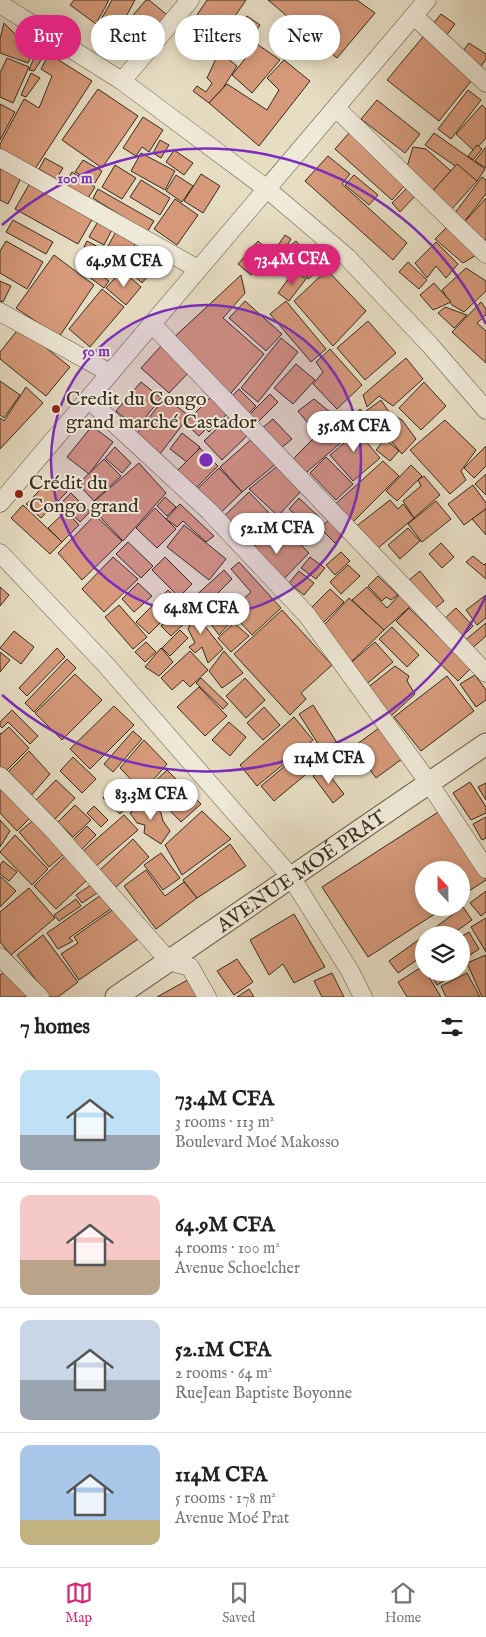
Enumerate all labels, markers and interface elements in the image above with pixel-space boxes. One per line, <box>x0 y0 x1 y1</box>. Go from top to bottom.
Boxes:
chip: Buy <box>15 15 81 60</box>
chip: Rent <box>91 15 165 60</box>
chip: Filters <box>175 15 259 60</box>
chip: New <box>269 15 340 60</box>
text: 100 m <box>57 169 93 188</box>
pin: 73.4M CFA <box>235 244 349 286</box>
pin: 64.9M CFA <box>67 246 181 288</box>
text: 73.4M CFA <box>254 250 330 270</box>
text: 64.9M CFA <box>86 252 162 272</box>
text: 50 m <box>82 342 110 361</box>
place label: Credit du Congo grand marché Castador <box>66 387 258 435</box>
marker: Credit du Congo grand marché Castador <box>50 403 62 415</box>
pin: 35.6M CFA <box>297 410 411 453</box>
text: 35.6M CFA <box>318 417 390 437</box>
centre of rings <box>197 451 215 469</box>
place label: Crédit du Congo grand <box>29 471 139 519</box>
marker: Crédit du Congo grand <box>13 488 25 500</box>
pin: 52.1M CFA <box>220 512 334 555</box>
text: 52.1M CFA <box>240 519 314 539</box>
pin: 64.8M CFA <box>144 592 258 635</box>
text: 64.8M CFA <box>163 599 239 619</box>
pin: 114M CFA <box>277 742 381 785</box>
text: 114M CFA <box>294 749 364 769</box>
pin: 83.3M CFA <box>94 778 208 821</box>
text: 83.3M CFA <box>115 785 187 805</box>
street label: AVENUE MOÉ PRAT <box>212 805 392 939</box>
north arrow <box>415 861 470 916</box>
map controls <box>415 861 470 981</box>
button: layers <box>415 926 470 981</box>
icon: filters <box>438 1013 466 1041</box>
text: 7 homes <box>20 1014 90 1041</box>
text: 73.4M CFA <box>175 1086 274 1113</box>
icon: home <box>60 1090 120 1150</box>
text: 3 rooms · 113 m² <box>175 1113 274 1133</box>
text: Boulevard Moé Makosso <box>175 1133 339 1153</box>
text: 64.9M CFA <box>175 1212 275 1239</box>
icon: home <box>60 1215 120 1275</box>
text: 4 rooms · 100 m² <box>175 1239 280 1259</box>
text: Avenue Schoelcher <box>175 1259 300 1279</box>
text: 52.1M CFA <box>175 1337 271 1364</box>
icon: home <box>60 1340 120 1400</box>
text: 2 rooms · 64 m² <box>175 1364 273 1384</box>
text: RueJean Baptiste Boyonne <box>175 1384 352 1404</box>
text: 114M CFA <box>175 1462 267 1489</box>
icon: home <box>60 1465 120 1525</box>
text: 5 rooms · 178 m² <box>175 1489 276 1509</box>
text: Avenue Moé Prat <box>175 1509 289 1529</box>
tab: Map <box>65 1579 93 1627</box>
tab: Saved <box>222 1579 255 1627</box>
tab: Home <box>385 1579 421 1627</box>

